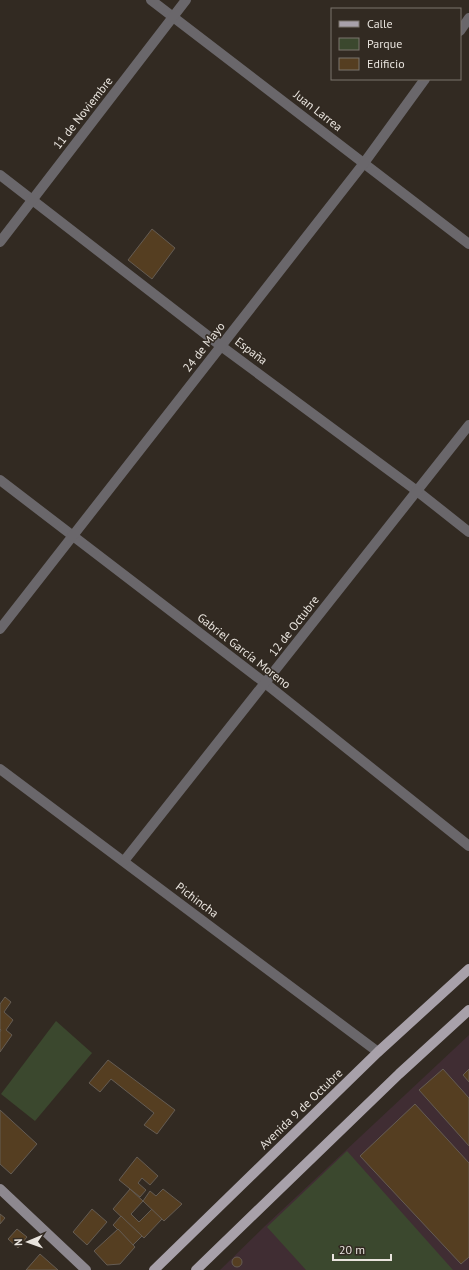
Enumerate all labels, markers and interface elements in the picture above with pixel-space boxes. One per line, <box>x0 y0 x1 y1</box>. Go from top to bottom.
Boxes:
legend <box>331 8 461 80</box>
text: Calle <box>367 16 393 31</box>
text: Parque <box>367 36 402 51</box>
text: Edificio <box>367 56 405 71</box>
street label: 11 de Noviembre <box>50 73 116 152</box>
street label: Juan Larrea <box>290 86 346 134</box>
street label: 24 de Mayo <box>179 319 228 375</box>
street label: España <box>232 334 270 368</box>
street label: 12 de Octubre <box>265 592 322 659</box>
street label: Gabriel García Moreno <box>195 610 294 692</box>
street label: Pichincha <box>173 879 222 921</box>
street label: Avenida 9 de Octubre <box>256 1065 345 1152</box>
north arrow <box>8 1222 48 1262</box>
scale bar <box>333 1236 391 1262</box>
text: N <box>11 1238 25 1246</box>
text: 20 m <box>339 1242 365 1257</box>

